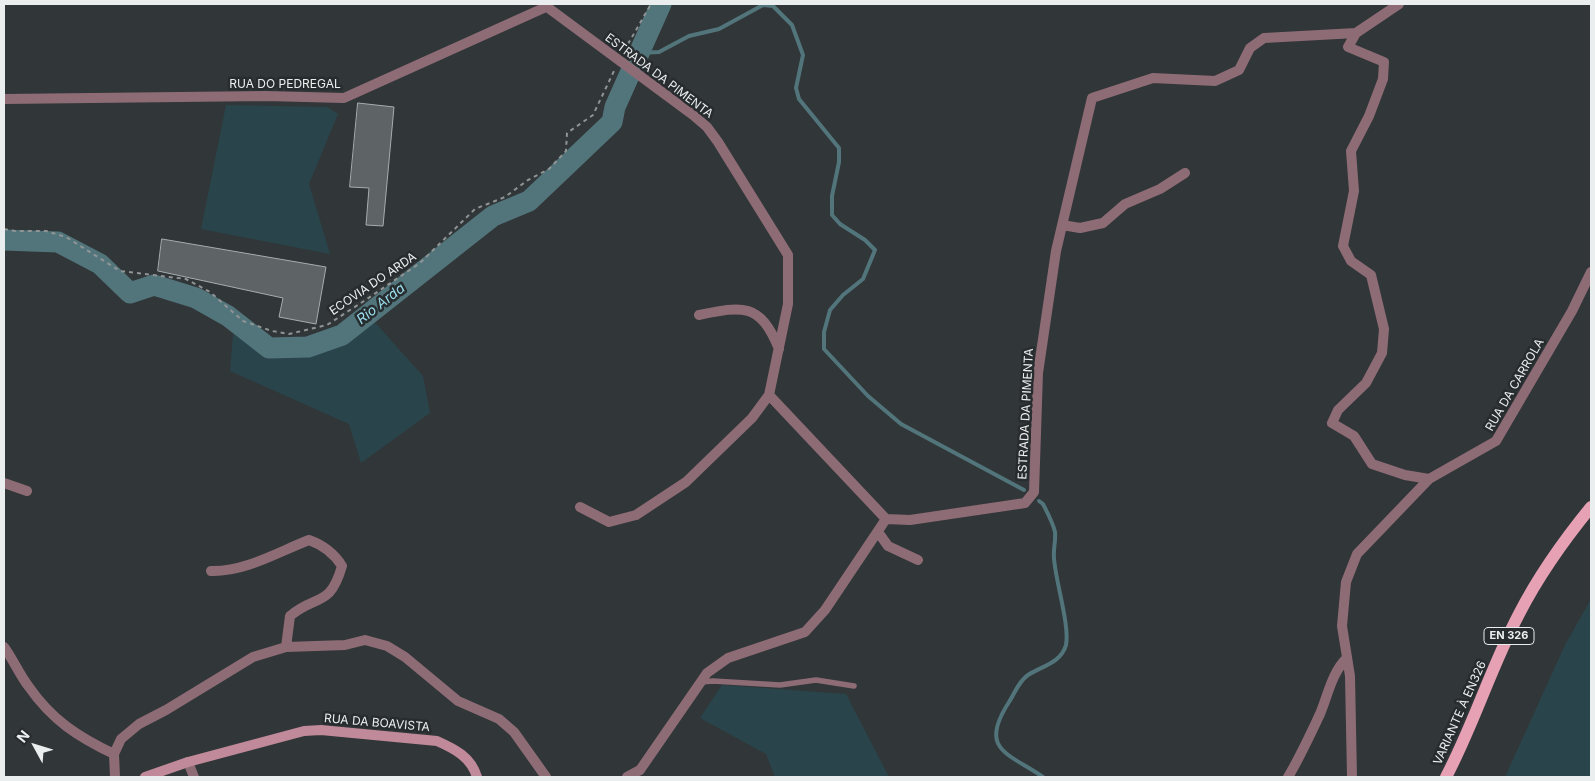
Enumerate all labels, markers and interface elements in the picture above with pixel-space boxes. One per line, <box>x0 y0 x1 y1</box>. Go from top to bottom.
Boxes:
street label: ESTRADA DA PIMENTA <box>602 31 716 121</box>
street label: RUA DO PEDREGAL <box>229 77 341 91</box>
street label: ECOVIA DO ARDA <box>327 250 419 318</box>
water label: Rio Arda <box>354 280 408 328</box>
street label: RUA DA CARROLA <box>1483 336 1547 434</box>
street label: ESTRADA DA PIMENTA <box>1015 348 1037 480</box>
road number: EN 326 <box>1484 628 1534 644</box>
street label: VARIANTE À EN326 <box>1431 659 1489 767</box>
street label: RUA DA BOAVISTA <box>323 711 431 735</box>
north arrow <box>10 721 60 771</box>
text: N <box>13 727 33 746</box>

